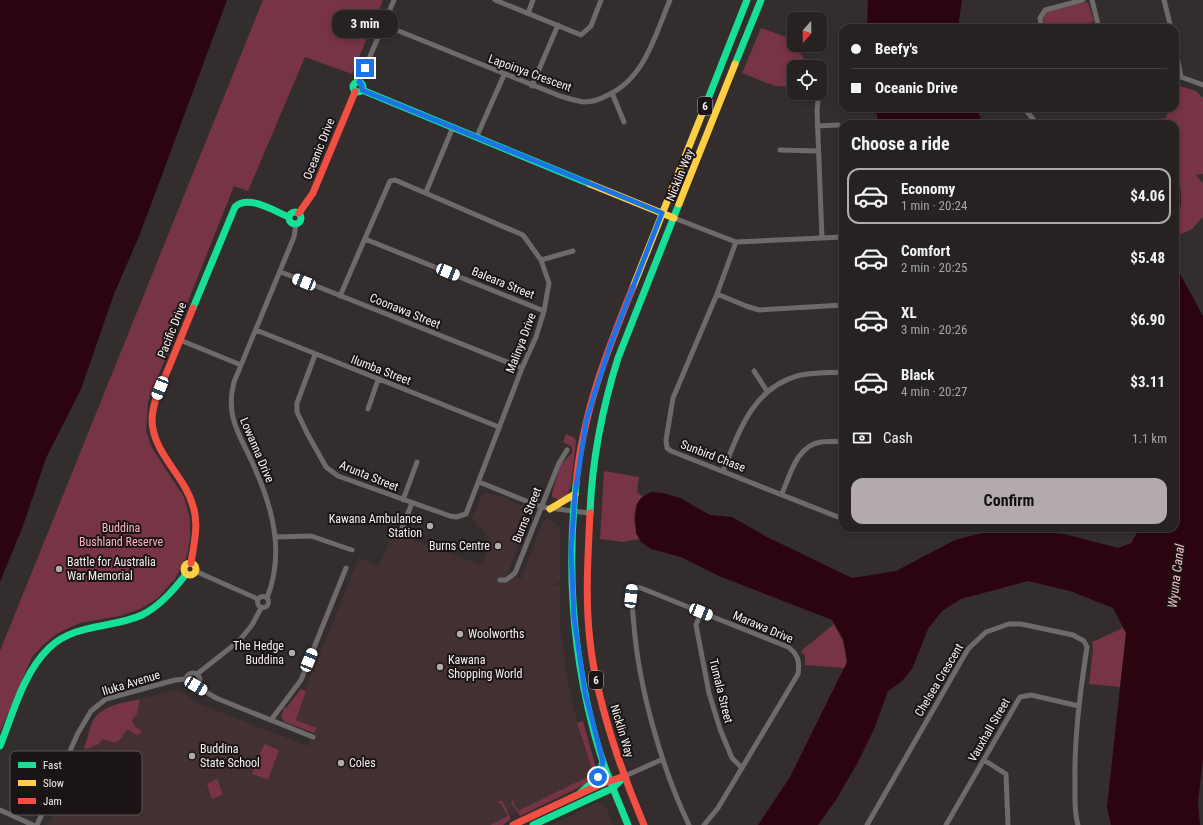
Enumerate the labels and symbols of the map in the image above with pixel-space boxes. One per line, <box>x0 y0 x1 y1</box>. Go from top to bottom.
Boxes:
callout: 3 min <box>332 10 398 38</box>
north arrow <box>787 12 827 52</box>
street label: Lapoinya Crescent <box>487 51 574 95</box>
route end <box>356 59 374 77</box>
road number: 6 <box>698 97 712 115</box>
street label: Oceanic Drive <box>300 116 338 182</box>
street label: Nicklin Way <box>663 147 697 203</box>
car <box>435 262 461 282</box>
street label: Baleara Street <box>470 264 537 302</box>
car <box>291 272 317 292</box>
street label: Coonawa Street <box>368 290 443 332</box>
street label: Pacific Drive <box>155 300 190 360</box>
street label: Malinya Drive <box>503 311 539 375</box>
street label: Ilumba Street <box>349 352 413 388</box>
car <box>150 375 170 401</box>
street label: Lowanna Drive <box>237 415 277 485</box>
street label: Sunbird Chase <box>679 437 748 475</box>
street label: Arunta Street <box>337 458 401 494</box>
street label: Burns Street <box>510 485 545 545</box>
place label: Kawana Ambulance Station <box>329 512 422 540</box>
park label: Buddina Bushland Reserve <box>79 521 163 549</box>
marker: Kawana Ambulance Station <box>425 521 435 531</box>
place label: Burns Centre <box>429 539 490 553</box>
marker: Burns Centre <box>493 541 503 551</box>
water label: Wyuna Canal <box>1165 542 1187 609</box>
place label: Battle for Australia War Memorial <box>67 555 156 583</box>
marker: Battle for Australia War Memorial <box>54 564 64 574</box>
car <box>624 583 638 609</box>
car <box>688 602 714 622</box>
street label: Marawa Drive <box>731 608 796 646</box>
place label: Woolworths <box>468 627 524 641</box>
marker: Woolworths <box>455 629 465 639</box>
place label: The Hedge Buddina <box>233 639 284 667</box>
street label: Chelsea Crescent <box>912 641 966 719</box>
car <box>299 647 319 673</box>
marker: The Hedge Buddina <box>287 648 297 658</box>
place label: Kawana Shopping World <box>448 653 523 681</box>
street label: Tumala Street <box>706 657 736 725</box>
marker: Kawana Shopping World <box>435 662 445 672</box>
street label: Iluka Avenue <box>100 667 162 698</box>
road number: 6 <box>589 671 603 689</box>
car <box>183 675 209 697</box>
street label: Vauxhall Street <box>965 695 1013 764</box>
street label: Nicklin Way <box>607 703 637 759</box>
place label: Buddina State School <box>200 742 260 770</box>
legend <box>10 751 142 815</box>
marker: Buddina State School <box>187 751 197 761</box>
place label: Coles <box>349 756 376 770</box>
marker: Coles <box>336 758 346 768</box>
text: Fast <box>43 759 62 772</box>
route start <box>589 768 607 786</box>
text: Slow <box>43 777 64 790</box>
text: Jam <box>43 795 62 808</box>

